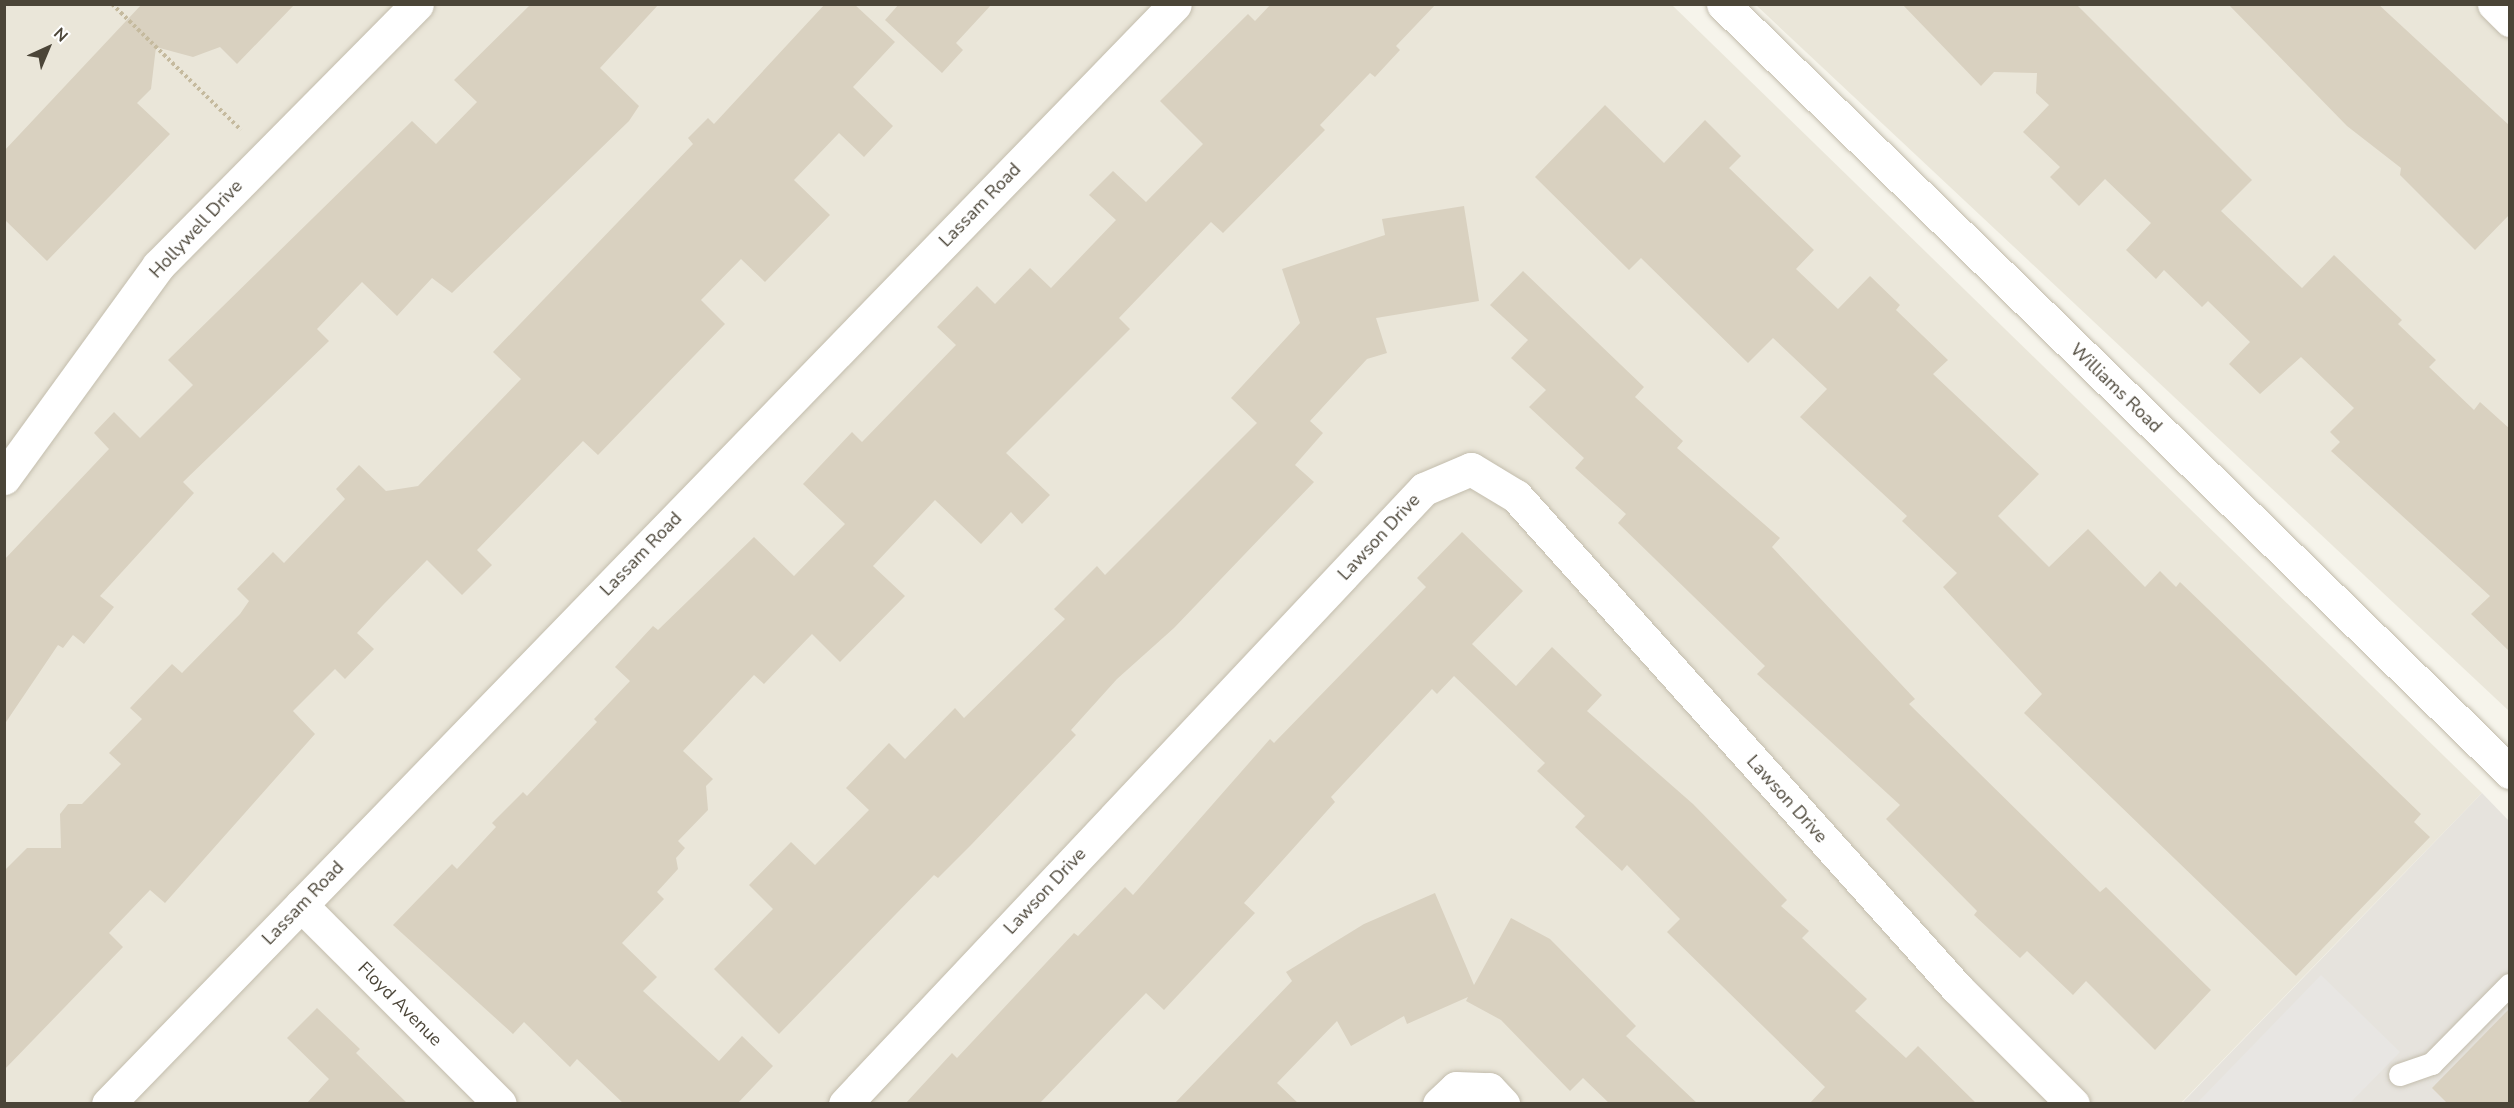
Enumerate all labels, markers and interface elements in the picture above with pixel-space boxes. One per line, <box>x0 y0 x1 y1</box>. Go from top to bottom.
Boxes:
north arrow <box>18 18 78 78</box>
text: N <box>49 23 72 47</box>
street label: Lassam Road <box>935 159 1025 251</box>
street label: Hollywell Drive <box>145 175 247 283</box>
street label: Williams Road <box>2066 339 2166 437</box>
street label: Lawson Drive <box>1333 489 1425 585</box>
street label: Lassam Road <box>596 508 686 600</box>
street label: Lawson Drive <box>1742 751 1832 847</box>
street label: Lawson Drive <box>999 843 1091 939</box>
street label: Lassam Road <box>258 857 348 949</box>
street label: Floyd Avenue <box>353 957 447 1051</box>

